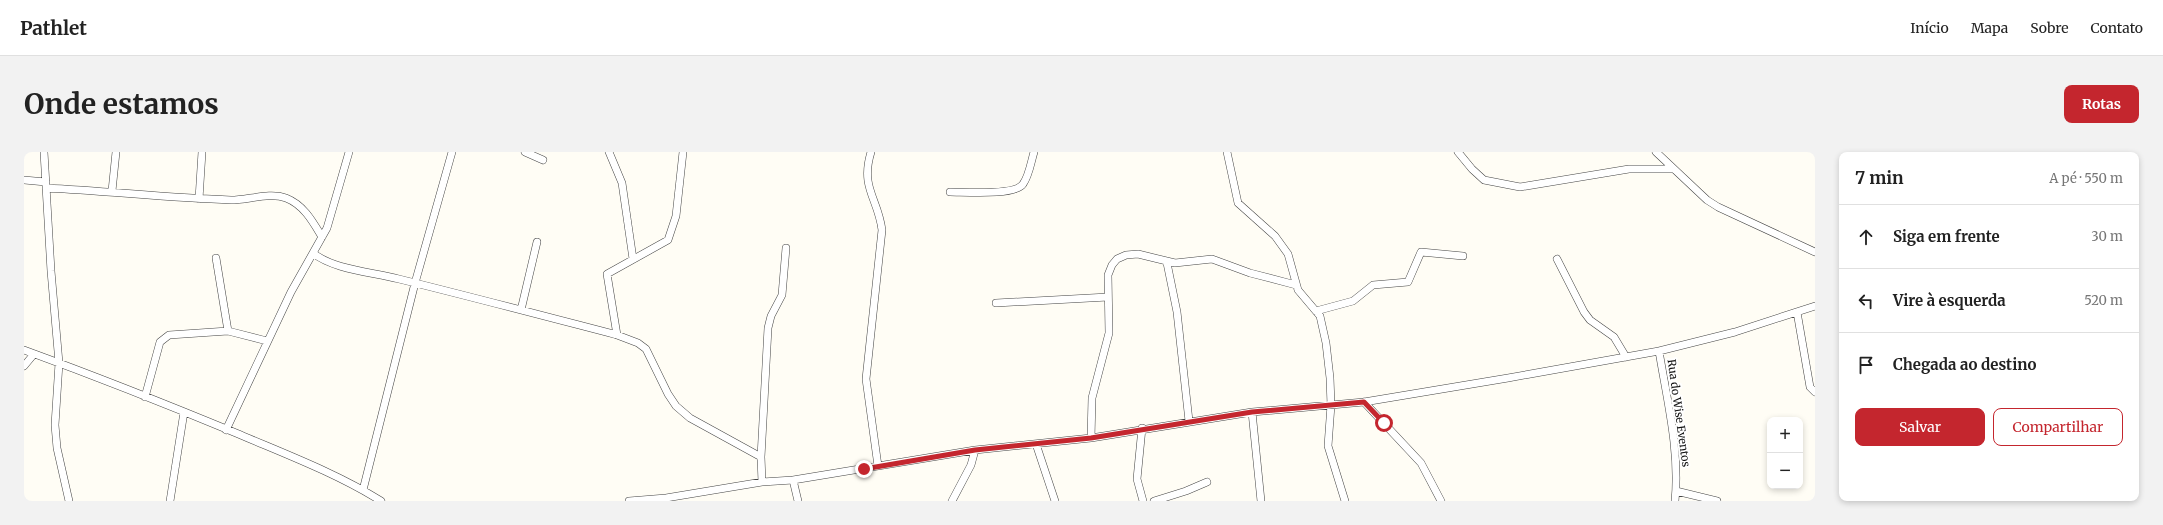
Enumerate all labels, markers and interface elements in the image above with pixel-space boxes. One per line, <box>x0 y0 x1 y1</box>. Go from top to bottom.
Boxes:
text: Pathlet <box>20 16 87 40</box>
text: Início <box>1910 19 1949 37</box>
text: Mapa <box>1971 19 2008 37</box>
text: Sobre <box>2030 19 2069 37</box>
text: Contato <box>2091 19 2143 37</box>
button: Rotas <box>2064 85 2139 123</box>
text: Onde estamos <box>24 86 219 122</box>
text: 7 min <box>1855 167 1904 189</box>
text: A pé · 550 m <box>2049 170 2123 187</box>
icon: ahead <box>1855 226 1877 248</box>
text: Siga em frente <box>1893 227 2000 246</box>
text: 30 m <box>2091 228 2123 245</box>
icon: left <box>1855 290 1877 312</box>
text: Vire à esquerda <box>1893 291 2006 310</box>
text: 520 m <box>2084 292 2123 309</box>
icon: arrive <box>1855 354 1877 376</box>
text: Chegada ao destino <box>1893 355 2036 374</box>
street label: Rua do Wise Eventos <box>1665 358 1693 468</box>
button: Salvar <box>1855 408 1985 446</box>
button: Compartilhar <box>1993 408 2123 446</box>
route start <box>1375 414 1393 432</box>
map controls <box>1767 417 1803 489</box>
button: + <box>1767 417 1803 453</box>
button: − <box>1767 453 1803 489</box>
route end <box>855 460 873 478</box>

